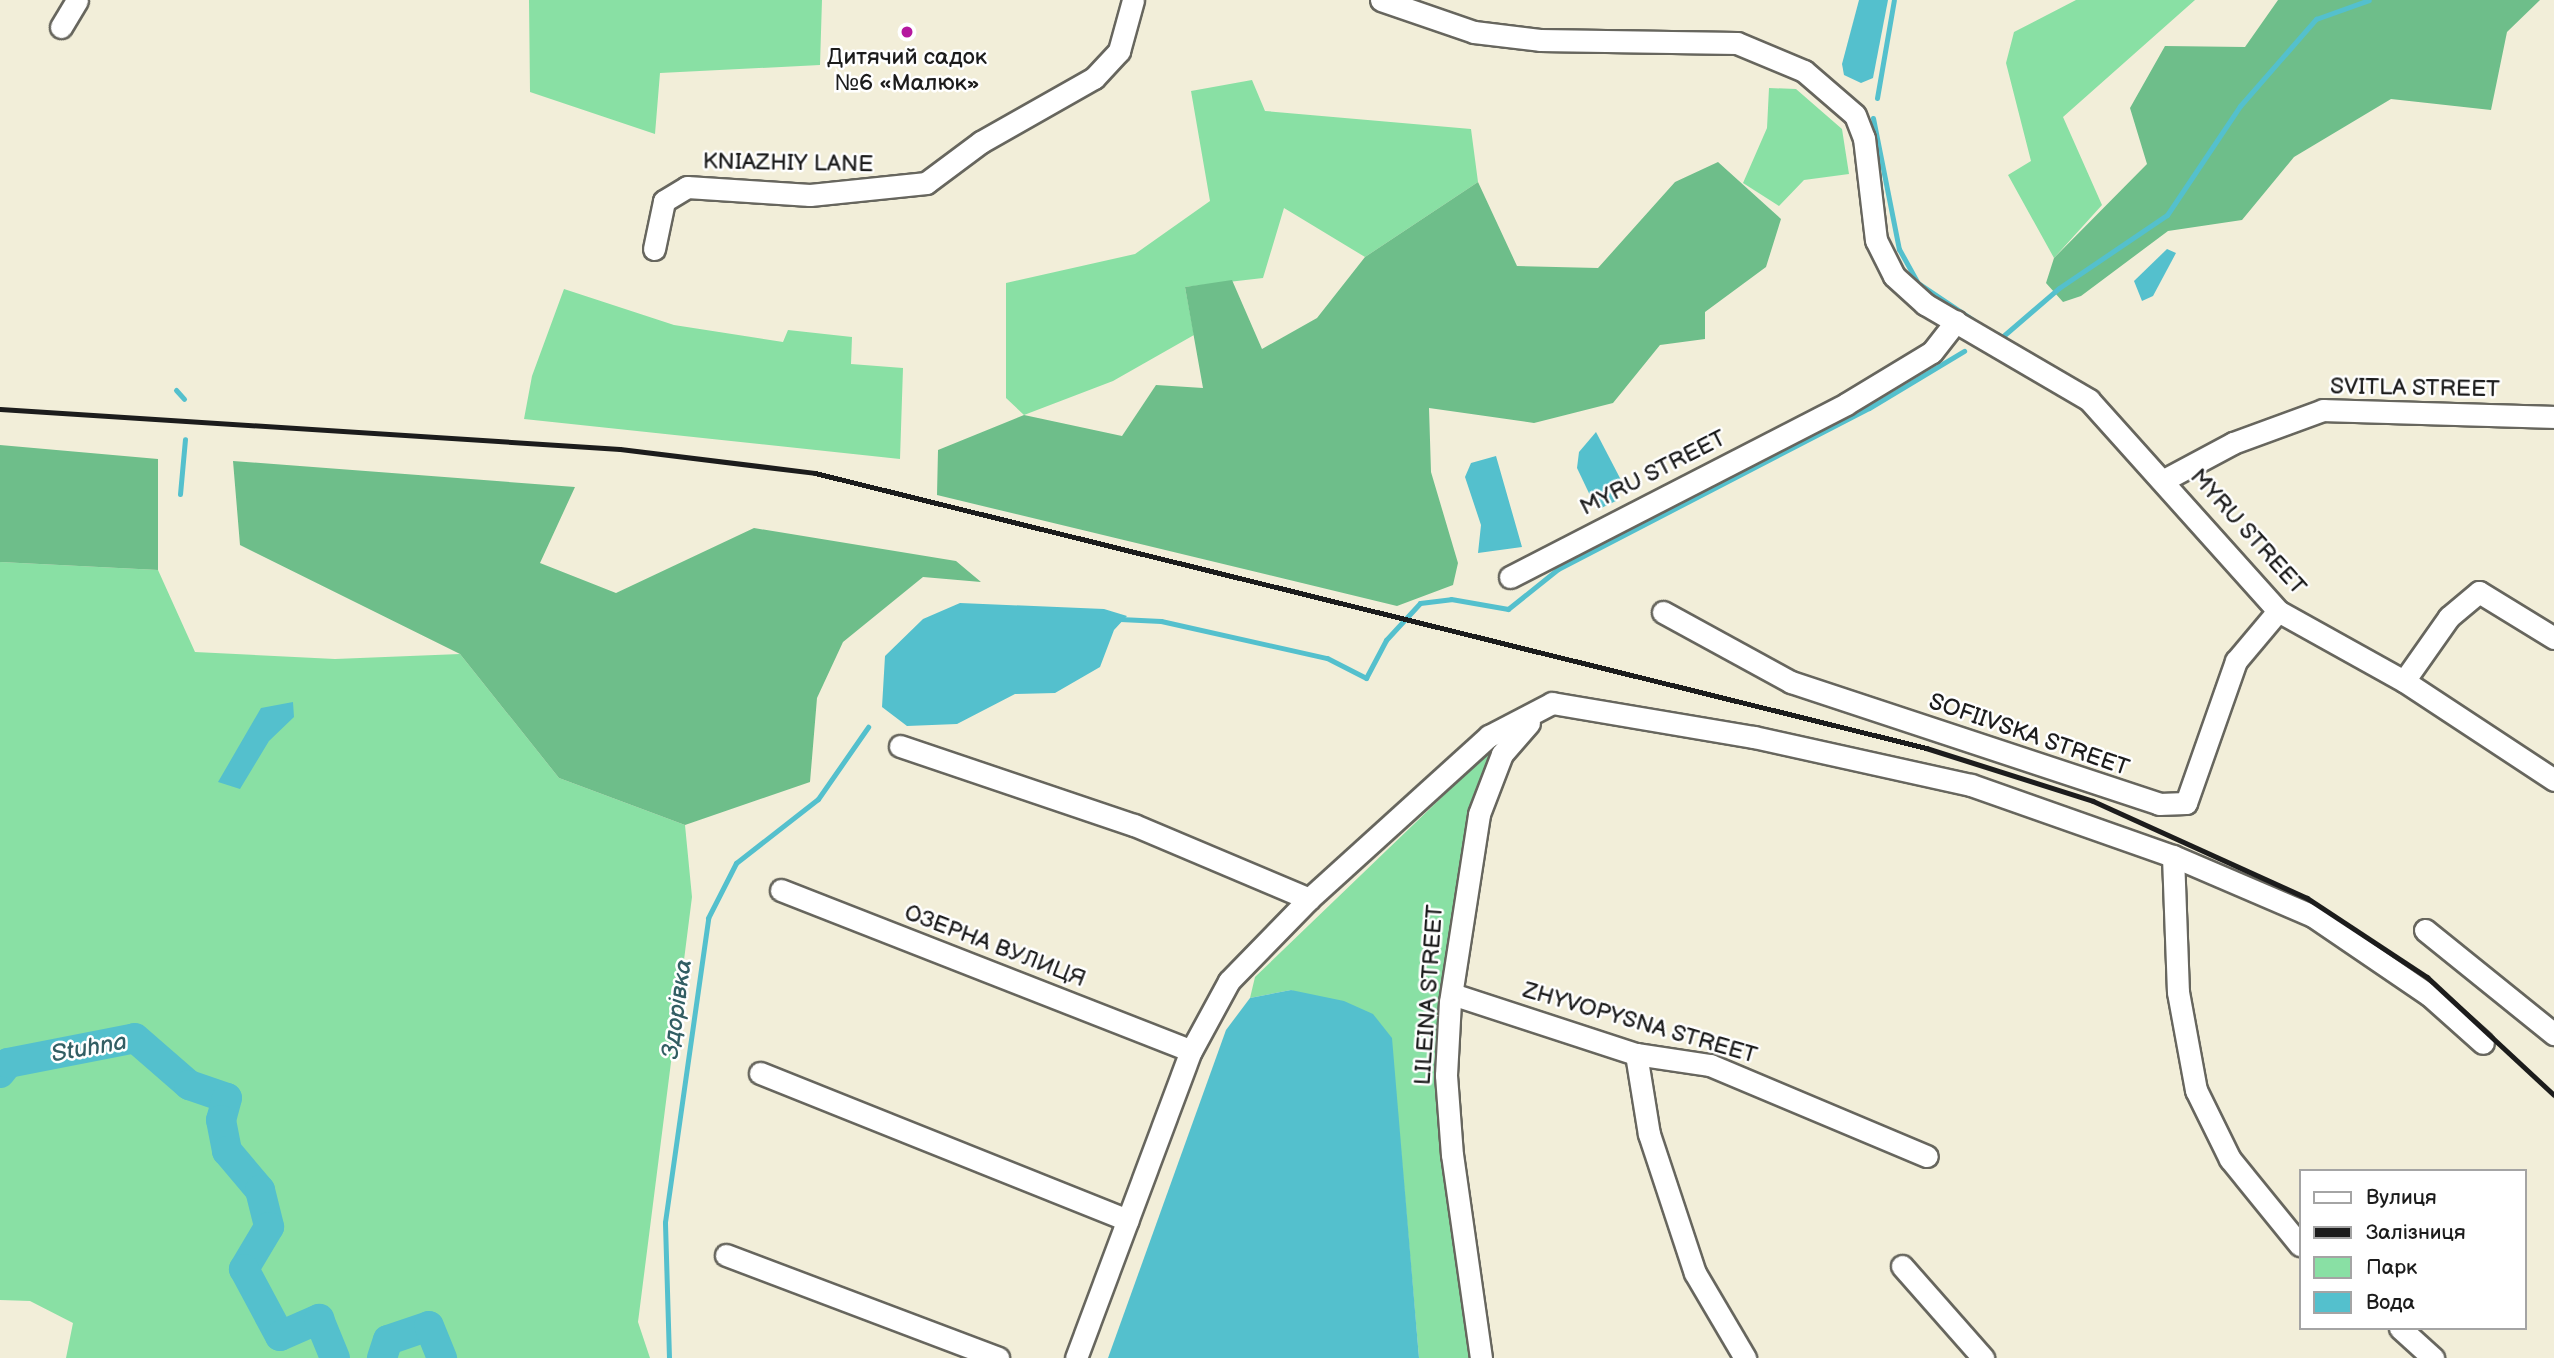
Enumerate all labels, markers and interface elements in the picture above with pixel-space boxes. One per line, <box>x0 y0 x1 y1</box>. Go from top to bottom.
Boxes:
marker: Дитячий садок №6 «Малюк» <box>899 24 915 40</box>
place label: Дитячий садок №6 «Малюк» <box>827 43 987 97</box>
street label: KNIAZHIY LANE <box>702 148 874 178</box>
street label: SVITLA STREET <box>2330 373 2500 403</box>
street label: MYRU STREET <box>1575 424 1731 522</box>
street label: MYRU STREET <box>2184 463 2312 601</box>
street label: SOFIIVSKA STREET <box>1925 688 2133 782</box>
street label: ОЗЕРНА ВУЛИЦЯ <box>901 899 1089 993</box>
street label: LILEINA STREET <box>1409 904 1449 1086</box>
water label: Здорівка <box>656 957 698 1061</box>
street label: ZHYVOPYSNA STREET <box>1520 976 1760 1070</box>
water label: Stuhna <box>49 1027 129 1069</box>
legend <box>2298 1169 2526 1330</box>
text: Вулиця <box>2366 1185 2437 1210</box>
text: Залізниця <box>2366 1220 2466 1245</box>
text: Парк <box>2366 1255 2417 1280</box>
text: Вода <box>2366 1290 2415 1315</box>

